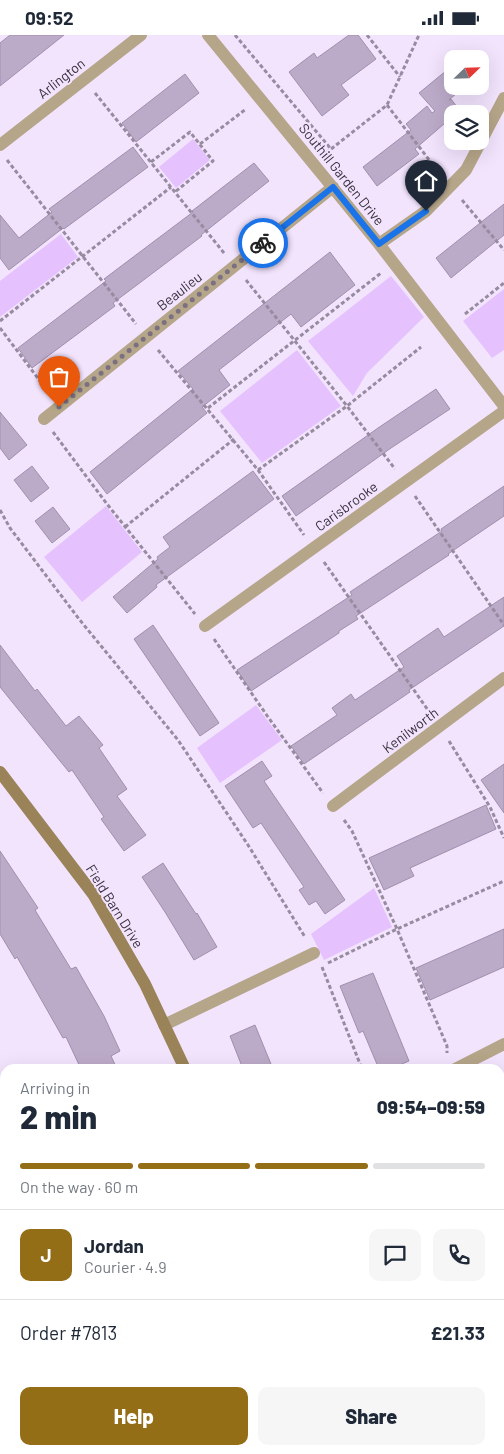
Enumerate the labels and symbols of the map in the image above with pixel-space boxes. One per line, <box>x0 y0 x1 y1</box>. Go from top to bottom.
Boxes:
north arrow <box>444 50 489 95</box>
street label: Arlington <box>34 54 88 102</box>
street label: Southill Garden Drive <box>296 120 388 228</box>
pin <box>405 160 447 211</box>
courier <box>238 218 288 268</box>
street label: Beaulieu <box>153 268 205 314</box>
pin <box>38 356 80 407</box>
street label: Carisbrooke <box>311 478 381 534</box>
street label: Kenilworth <box>379 703 441 757</box>
street label: Field Barn Drive <box>83 861 147 951</box>

